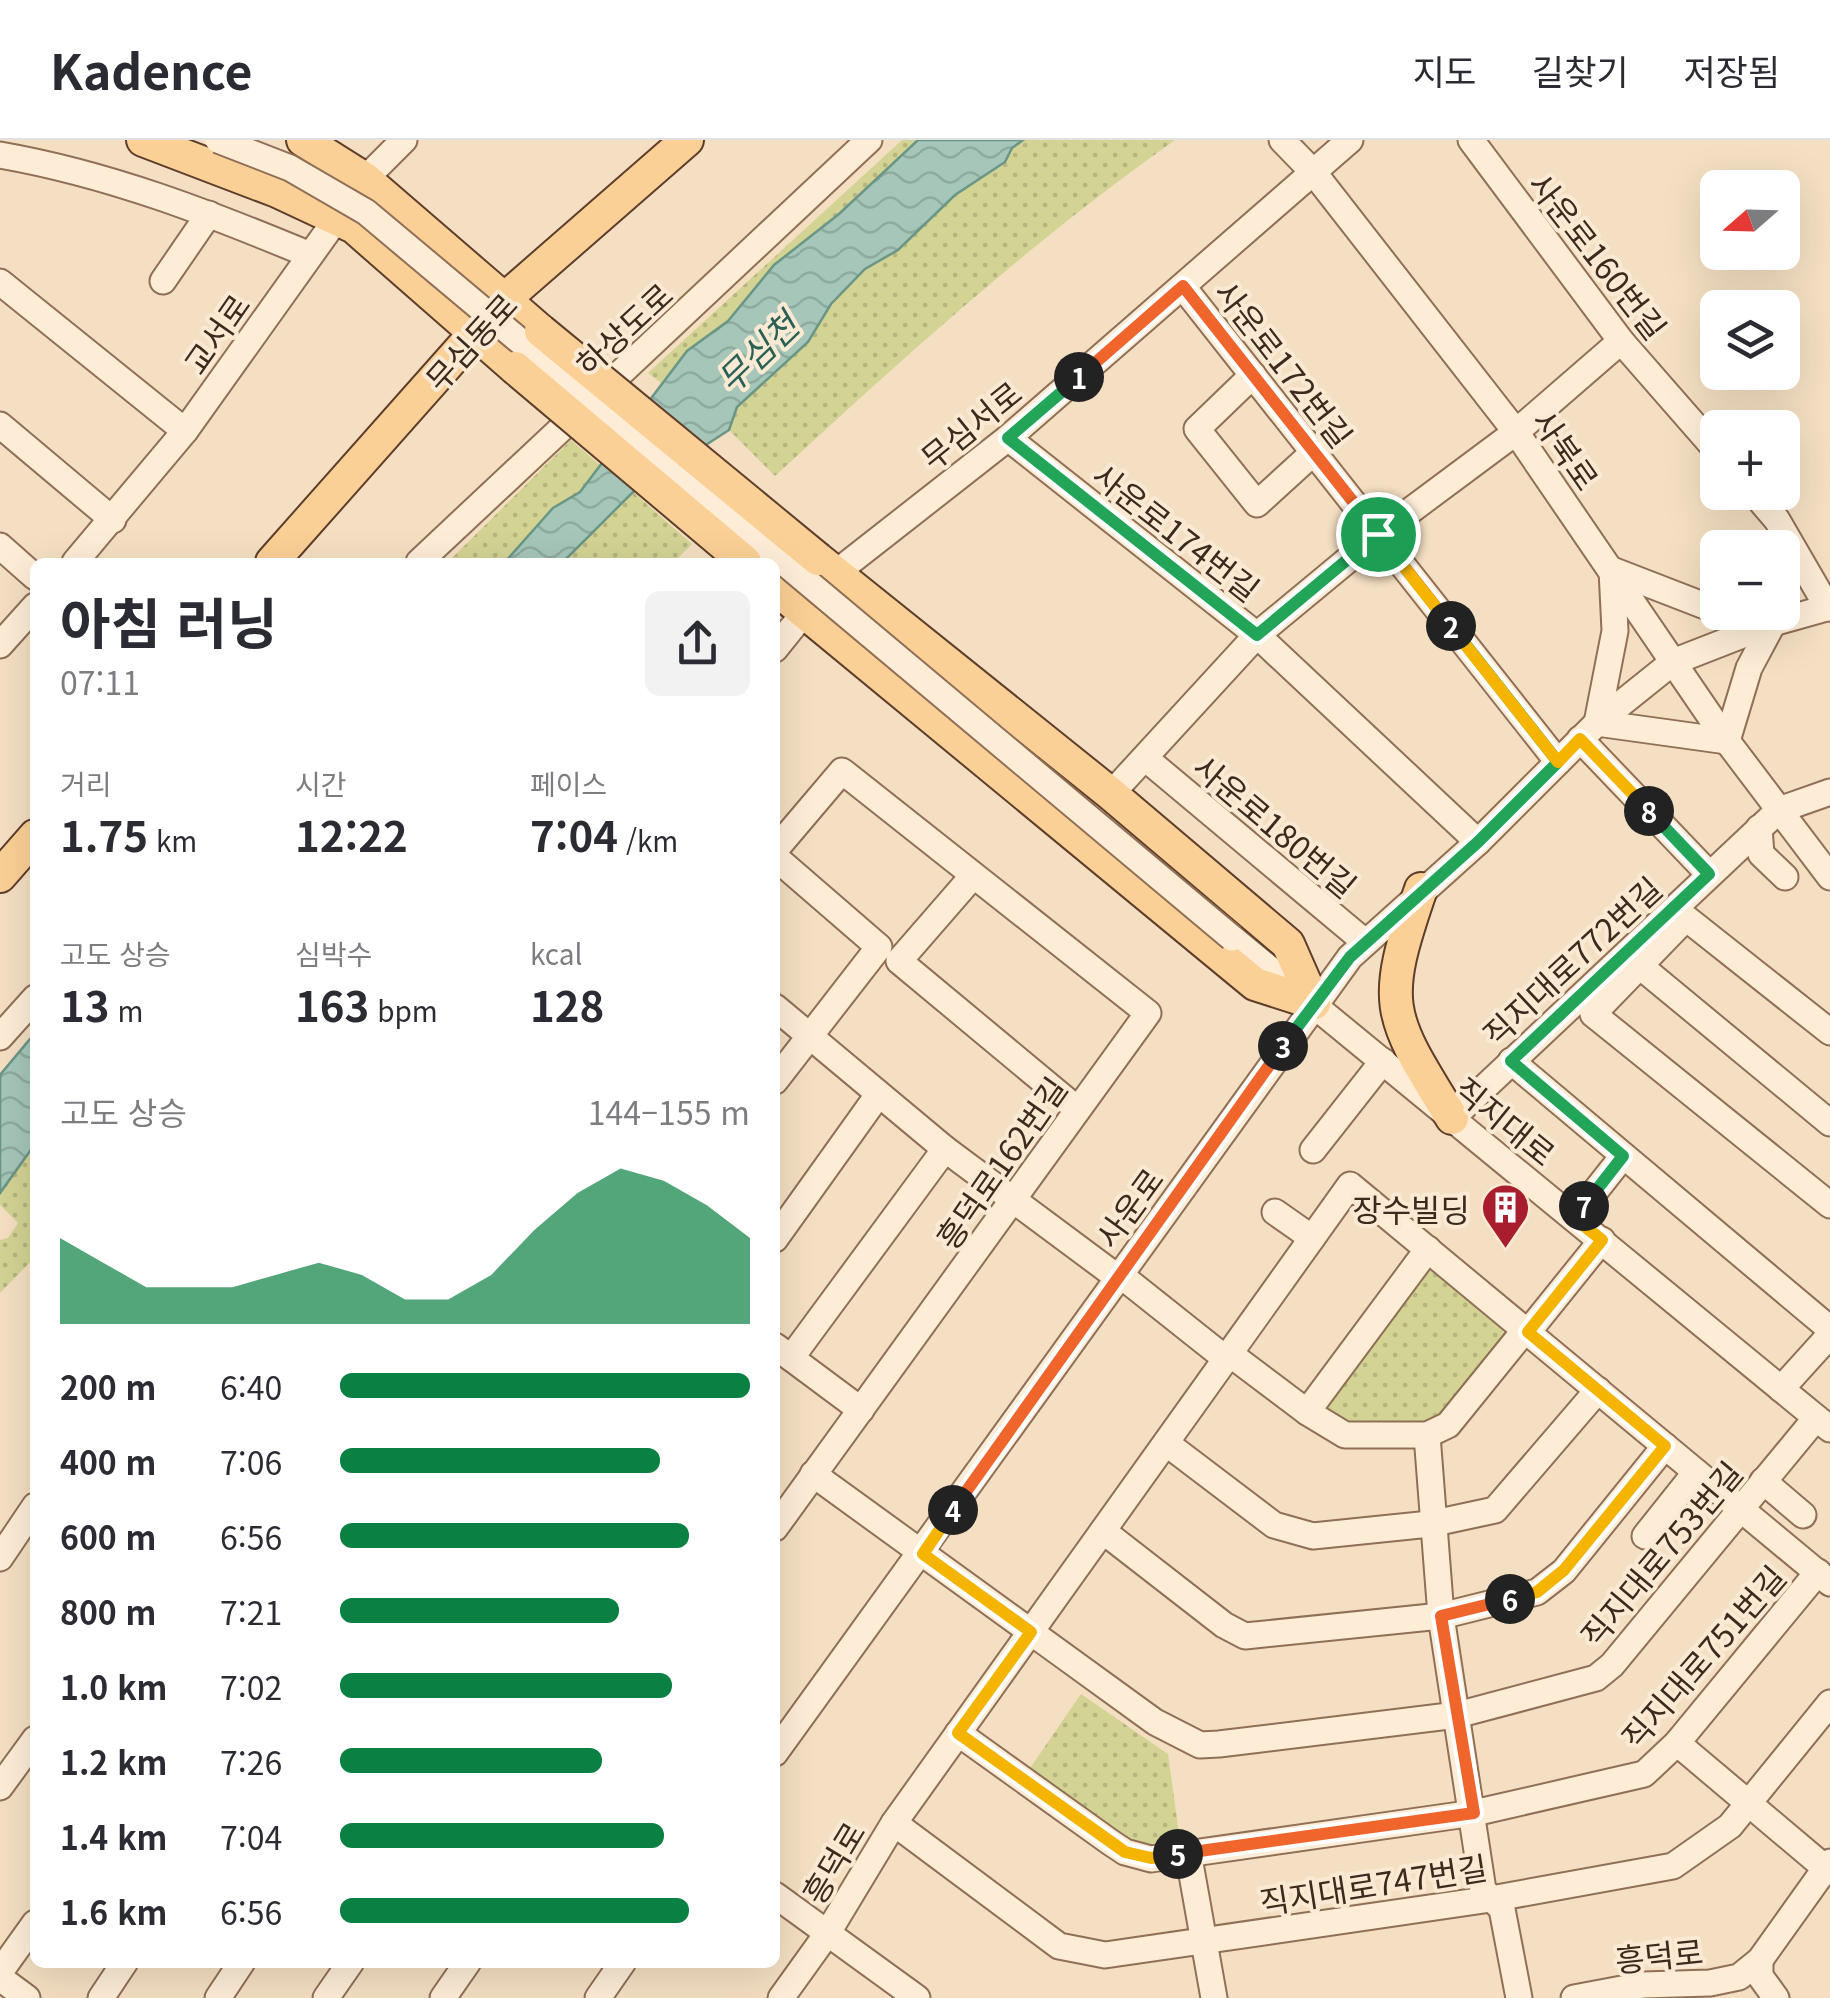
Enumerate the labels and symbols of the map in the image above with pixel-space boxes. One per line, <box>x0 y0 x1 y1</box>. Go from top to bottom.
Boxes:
street label: 사운로160번길 <box>1519 162 1679 348</box>
north arrow <box>1700 170 1800 270</box>
street label: 사운로172번길 <box>1205 270 1365 456</box>
street label: 하상도로 <box>564 271 682 385</box>
street label: 무심동로 <box>414 282 526 400</box>
street label: 교서로 <box>171 284 259 382</box>
water label: 무심천 <box>704 296 811 403</box>
pin: 1 <box>1054 352 1104 402</box>
street label: 무심서로 <box>910 369 1030 479</box>
street label: 사북로 <box>1523 400 1611 498</box>
street label: 사운로174번길 <box>1084 451 1270 611</box>
pin <box>1336 492 1421 577</box>
pin: 2 <box>1426 601 1476 651</box>
street label: 사운로180번길 <box>1184 743 1368 907</box>
pin: 8 <box>1624 786 1674 836</box>
street label: 직지대로772번길 <box>1471 865 1671 1055</box>
pin: 3 <box>1258 1021 1308 1071</box>
street label: 직지대로 <box>1446 1065 1566 1175</box>
street label: 흥덕로162번길 <box>924 1067 1076 1257</box>
street label: 사운로 <box>1083 1158 1173 1256</box>
pin: 7 <box>1559 1181 1609 1231</box>
building icon: 장수빌딩 <box>1479 1182 1531 1250</box>
place label: 장수빌딩 <box>1352 1185 1470 1231</box>
street label: 직지대로753번길 <box>1568 1450 1752 1656</box>
pin: 4 <box>928 1485 978 1535</box>
street label: 직지대로751번길 <box>1609 1554 1795 1758</box>
pin: 6 <box>1485 1574 1535 1624</box>
street label: 흥덕로 <box>790 1812 874 1912</box>
pin: 5 <box>1153 1829 1203 1879</box>
street label: 직지대로747번길 <box>1256 1842 1490 1924</box>
street label: 흥덕로 <box>1613 1927 1705 1981</box>

